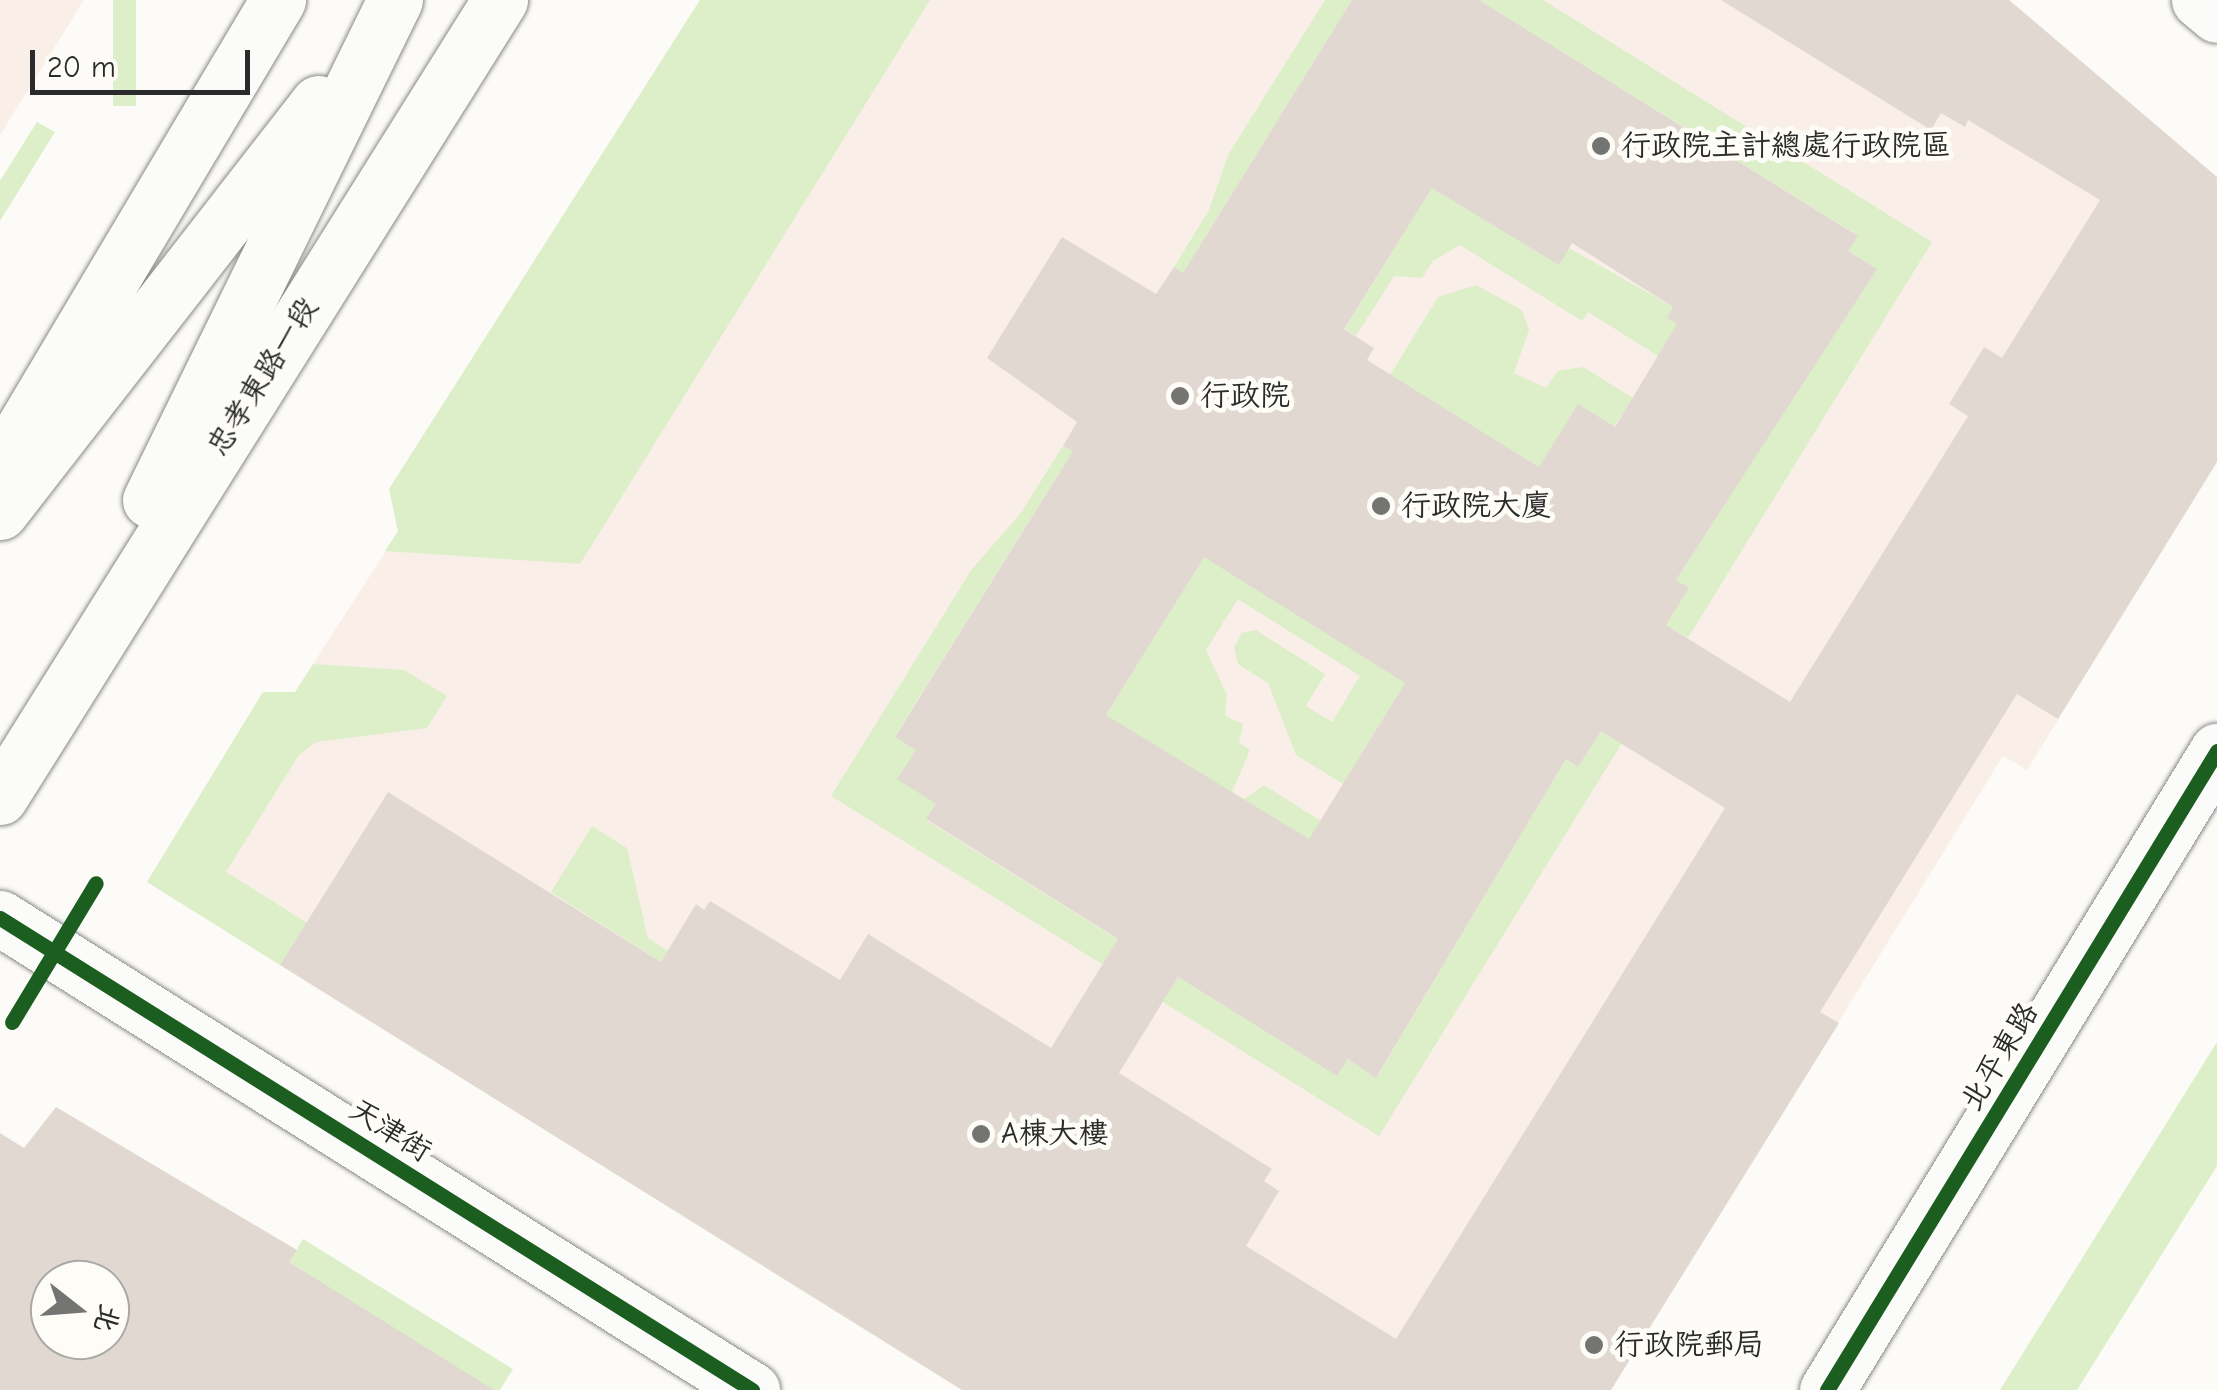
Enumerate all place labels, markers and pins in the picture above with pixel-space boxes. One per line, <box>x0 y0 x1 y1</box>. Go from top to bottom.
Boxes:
place label: 行政院主計總處行政院區 <box>1621 128 1951 164</box>
marker: 行政院主計總處行政院區 <box>1590 135 1612 157</box>
place label: 行政院 <box>1200 378 1290 414</box>
marker: 行政院 <box>1169 385 1191 407</box>
place label: 行政院大廈 <box>1401 488 1551 524</box>
marker: 行政院大廈 <box>1370 495 1392 517</box>
place label: A棟大樓 <box>1001 1116 1108 1152</box>
marker: A棟大樓 <box>970 1123 992 1145</box>
place label: 行政院郵局 <box>1614 1327 1764 1363</box>
marker: 行政院郵局 <box>1583 1334 1605 1356</box>

